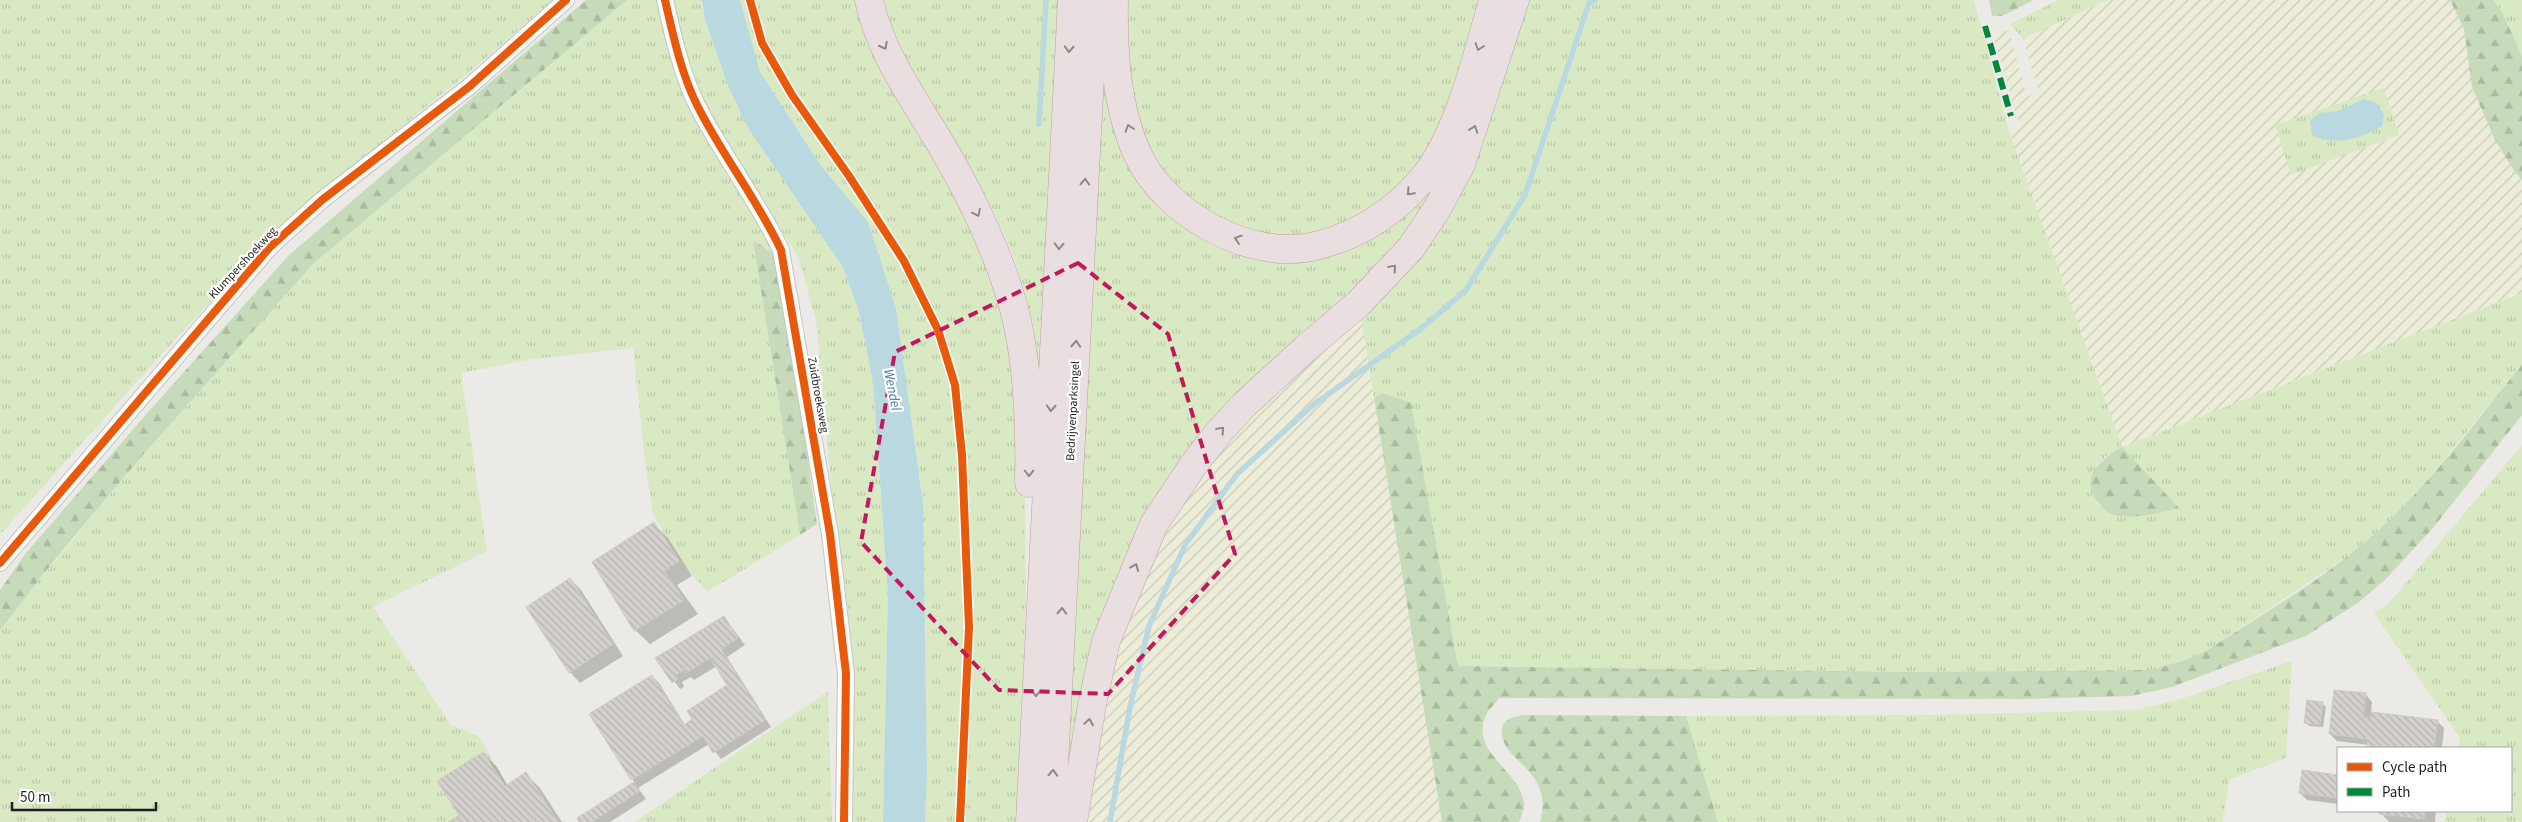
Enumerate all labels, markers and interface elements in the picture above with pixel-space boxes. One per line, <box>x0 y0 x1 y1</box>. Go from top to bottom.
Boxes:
one-way arrow <box>878 41 888 50</box>
one-way arrow <box>1475 42 1485 50</box>
one-way arrow <box>1064 45 1075 53</box>
one-way arrow <box>1124 124 1134 133</box>
one-way arrow <box>1468 125 1478 134</box>
one-way arrow <box>1079 177 1090 185</box>
one-way arrow <box>1407 186 1416 195</box>
one-way arrow <box>971 208 981 217</box>
street label: Klumpershoekweg <box>205 223 281 303</box>
one-way arrow <box>1234 235 1242 245</box>
one-way arrow <box>1054 242 1065 250</box>
one-way arrow <box>1387 265 1396 274</box>
one-way arrow <box>1071 340 1082 348</box>
street label: Zuidbroeksweg <box>803 356 833 434</box>
street label: Bedrijvenparksingel <box>1062 361 1084 461</box>
water label: Wendel <box>878 367 906 413</box>
one-way arrow <box>1045 404 1056 412</box>
one-way arrow <box>1215 426 1224 435</box>
one-way arrow <box>1024 470 1034 477</box>
one-way arrow <box>1129 563 1140 572</box>
one-way arrow <box>1056 607 1067 615</box>
one-way arrow <box>1031 689 1042 697</box>
one-way arrow <box>1083 718 1094 726</box>
legend <box>2337 747 2512 812</box>
text: Cycle path <box>2382 757 2447 778</box>
one-way arrow <box>1048 769 1059 777</box>
scale bar <box>12 780 156 812</box>
text: Path <box>2382 782 2410 803</box>
text: 50 m <box>20 787 50 808</box>

